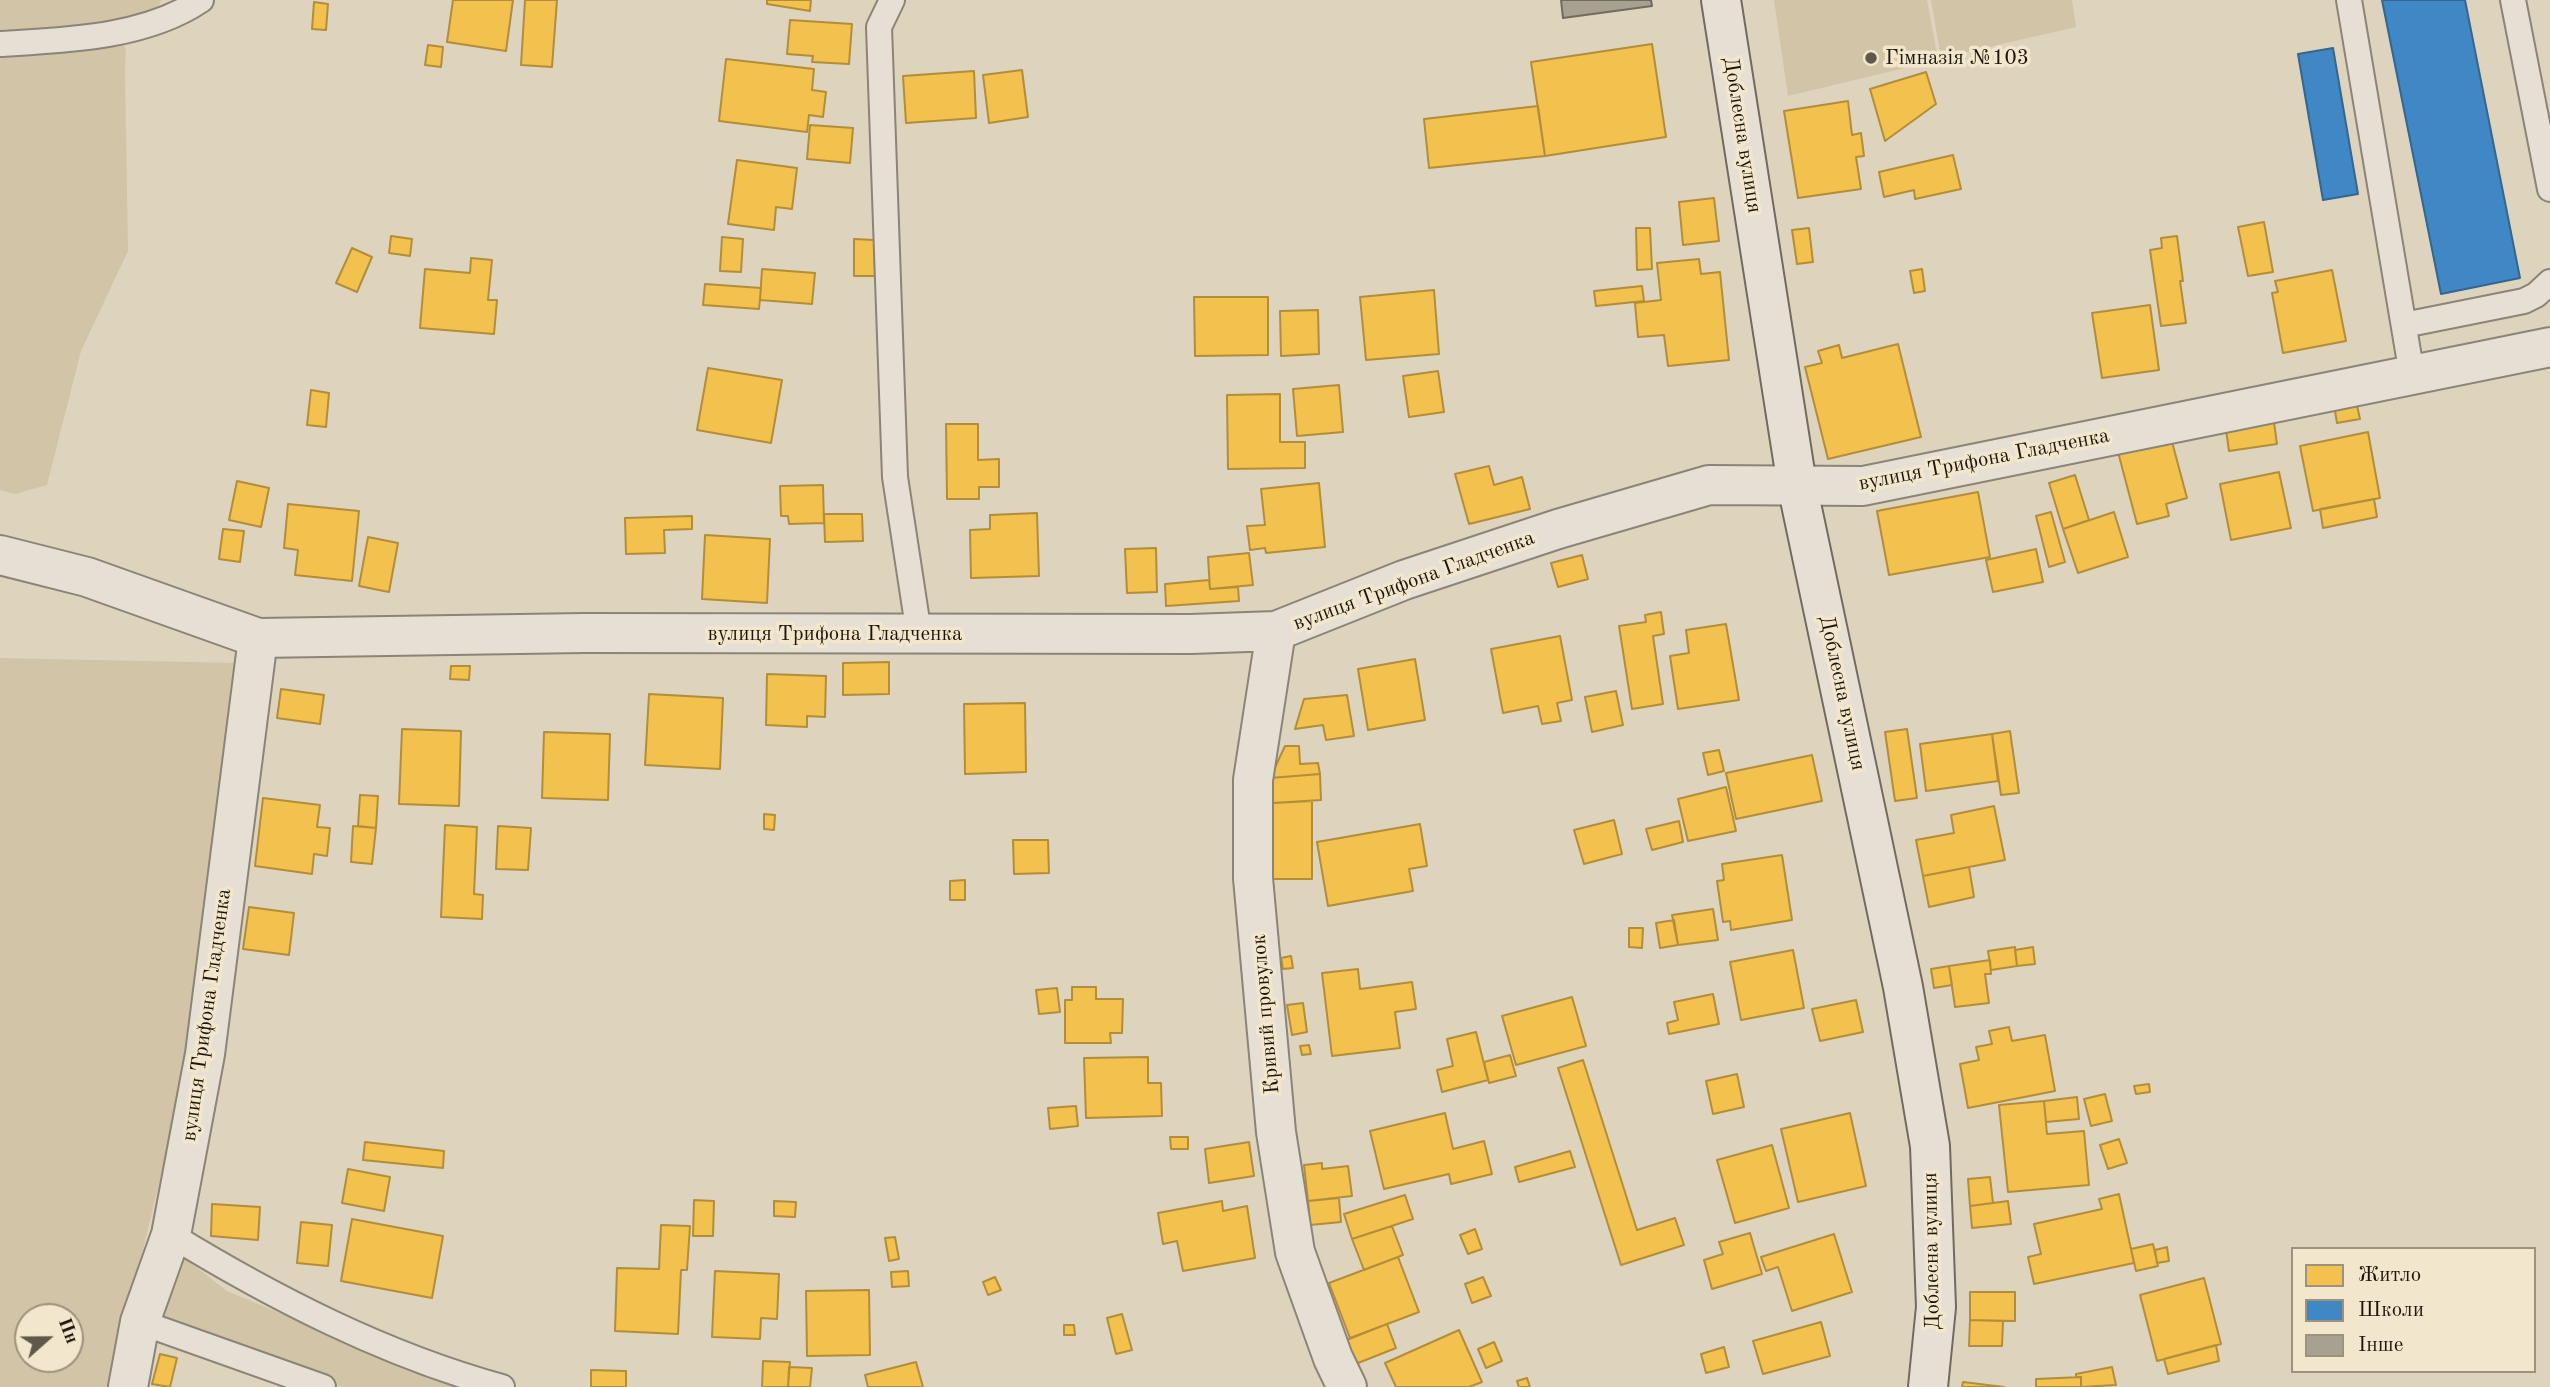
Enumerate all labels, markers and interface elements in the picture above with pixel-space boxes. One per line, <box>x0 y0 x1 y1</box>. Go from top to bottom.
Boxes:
place label: Гімназія №103 <box>1885 45 2029 71</box>
marker: Гімназія №103 <box>1863 50 1879 66</box>
street label: Доблесна вулиця <box>1717 55 1767 215</box>
street label: вулиця Трифона Гладченка <box>1856 423 2112 497</box>
street label: вулиця Трифона Гладченка <box>1290 526 1538 636</box>
street label: Доблесна вулиця <box>1813 613 1871 773</box>
street label: вулиця Трифона Гладченка <box>708 621 962 647</box>
street label: вулиця Трифона Гладченка <box>177 887 237 1143</box>
street label: Кривий провулок <box>1246 933 1286 1095</box>
street label: Доблесна вулиця <box>1918 1172 1946 1330</box>
legend <box>2291 1247 2536 1373</box>
text: Житло <box>2358 1265 2421 1286</box>
text: Школи <box>2358 1300 2424 1321</box>
north arrow <box>14 1303 84 1373</box>
text: Пн <box>54 1315 81 1347</box>
text: Інше <box>2358 1335 2403 1356</box>

